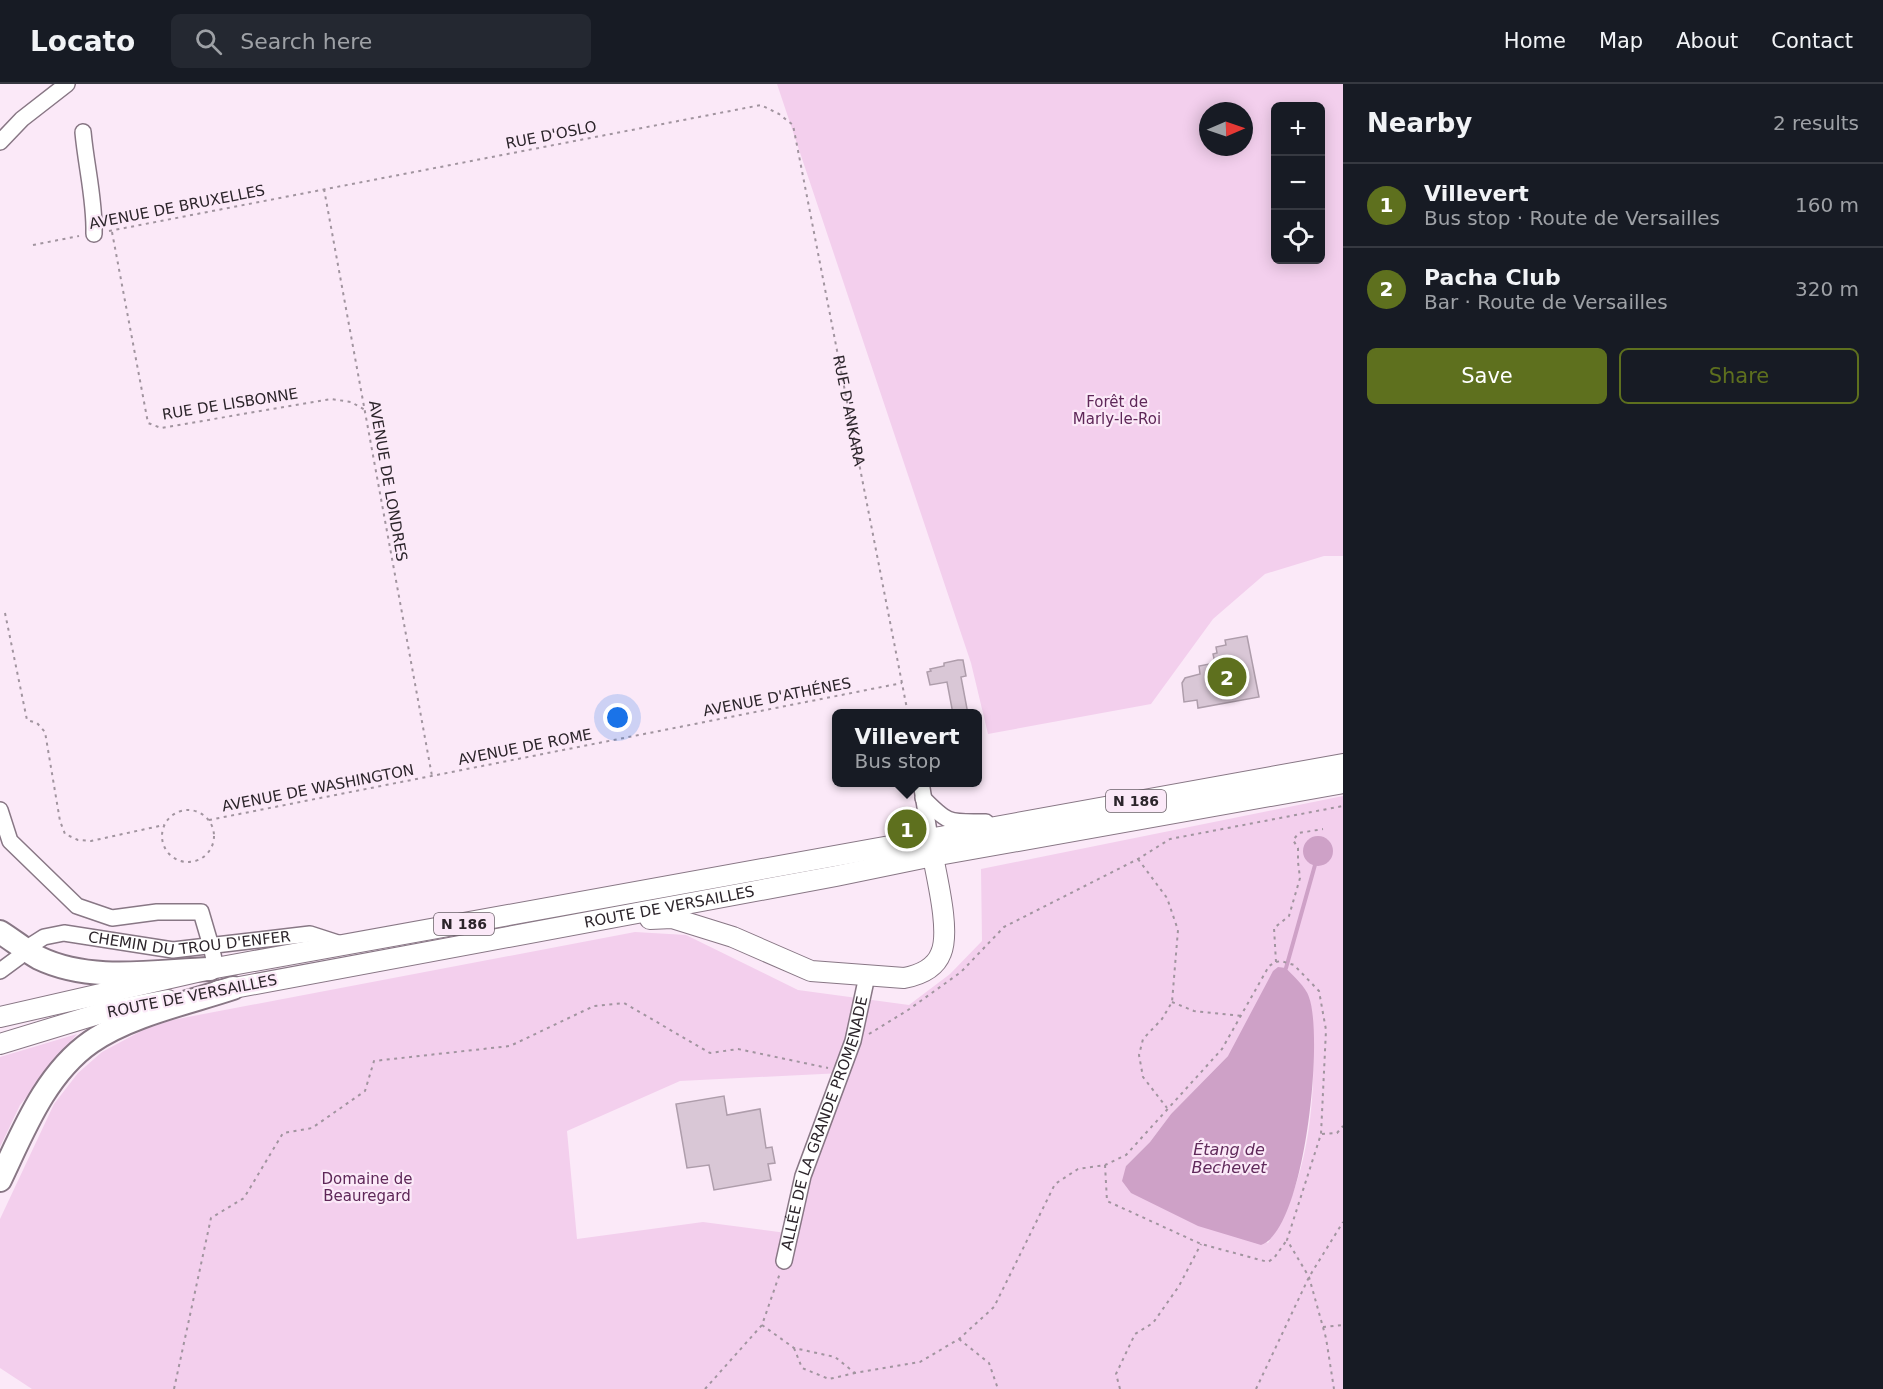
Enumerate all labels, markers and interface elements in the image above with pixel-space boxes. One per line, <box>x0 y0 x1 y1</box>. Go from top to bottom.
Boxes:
search box <box>171 14 591 68</box>
text: Locato <box>30 25 135 58</box>
icon: search <box>192 25 225 58</box>
text: Search here <box>240 29 372 54</box>
text: Home <box>1504 29 1566 53</box>
text: Map <box>1599 29 1643 53</box>
text: About <box>1676 29 1738 53</box>
text: Contact <box>1771 29 1853 53</box>
north arrow <box>1199 102 1253 156</box>
map controls <box>1271 102 1325 264</box>
button: + <box>1271 102 1325 156</box>
text: Nearby <box>1367 108 1472 138</box>
text: 2 results <box>1773 111 1859 135</box>
street label: RUE D'OSLO <box>504 117 598 153</box>
button: − <box>1271 156 1325 210</box>
street label: AVENUE DE BRUXELLES <box>88 181 266 233</box>
text: Villevert <box>1424 181 1529 206</box>
text: 1 <box>1380 193 1393 217</box>
text: 160 m <box>1795 193 1859 217</box>
text: Bus stop · Route de Versailles <box>1424 206 1720 230</box>
button: locate <box>1271 210 1325 264</box>
text: Pacha Club <box>1424 265 1561 290</box>
text: 2 <box>1380 277 1393 301</box>
text: 320 m <box>1795 277 1859 301</box>
text: Bar · Route de Versailles <box>1424 290 1668 314</box>
button: Save <box>1367 348 1607 404</box>
button: Share <box>1619 348 1859 404</box>
street label: RUE D'ANKARA <box>829 354 869 468</box>
street label: RUE DE LISBONNE <box>161 384 299 424</box>
park label: Forêt de Marly-le-Roi <box>1073 393 1161 428</box>
street label: AVENUE DE LONDRES <box>365 399 411 563</box>
pin: 2 <box>1208 654 1246 700</box>
street label: AVENUE D'ATHÉNES <box>701 673 853 720</box>
your location <box>603 703 632 732</box>
popup <box>832 709 982 787</box>
text: Villevert <box>855 724 959 749</box>
street label: AVENUE DE ROME <box>457 725 593 769</box>
text: Bus stop <box>855 749 941 773</box>
street label: AVENUE DE WASHINGTON <box>220 761 416 815</box>
road number: N 186 <box>1106 790 1166 812</box>
pin: 1 <box>888 806 926 852</box>
street label: ROUTE DE VERSAILLES <box>583 882 756 932</box>
road number: N 186 <box>434 913 494 935</box>
street label: CHEMIN DU TROU D'ENFER <box>87 927 292 959</box>
street label: ROUTE DE VERSAILLES <box>105 971 279 1021</box>
street label: ALLÉE DE LA GRANDE PROMENADE <box>778 994 871 1252</box>
water label: Étang de Bechevet <box>1191 1140 1267 1177</box>
park label: Domaine de Beauregard <box>322 1170 412 1205</box>

